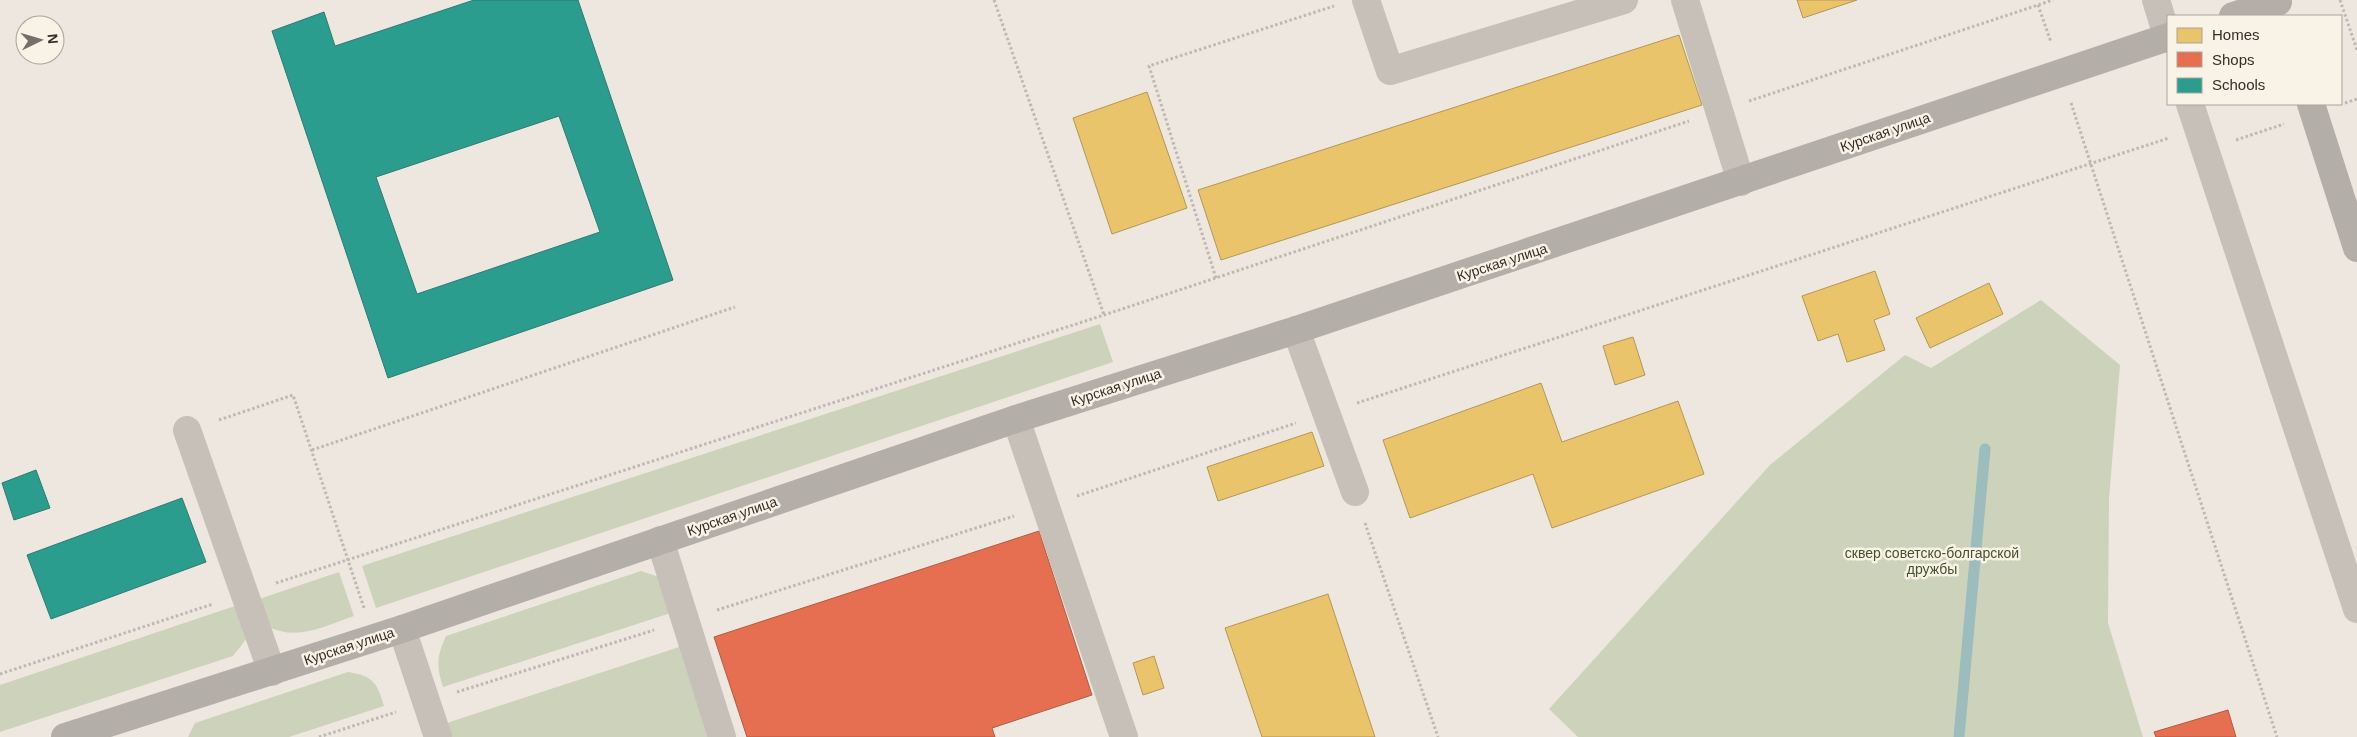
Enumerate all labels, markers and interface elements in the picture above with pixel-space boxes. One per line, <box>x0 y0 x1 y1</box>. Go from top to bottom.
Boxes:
north arrow <box>15 15 65 65</box>
legend <box>2167 15 2342 105</box>
text: Homes <box>2212 26 2260 43</box>
text: N <box>45 33 61 45</box>
text: Shops <box>2212 51 2255 68</box>
text: Schools <box>2212 76 2265 93</box>
street label: Курская улица <box>1838 109 1932 155</box>
street label: Курская улица <box>1455 240 1549 284</box>
street label: Курская улица <box>1069 365 1163 409</box>
street label: Курская улица <box>685 493 779 539</box>
park label: сквер советско-болгарской дружбы <box>1845 545 2019 577</box>
street label: Курская улица <box>302 624 396 668</box>

